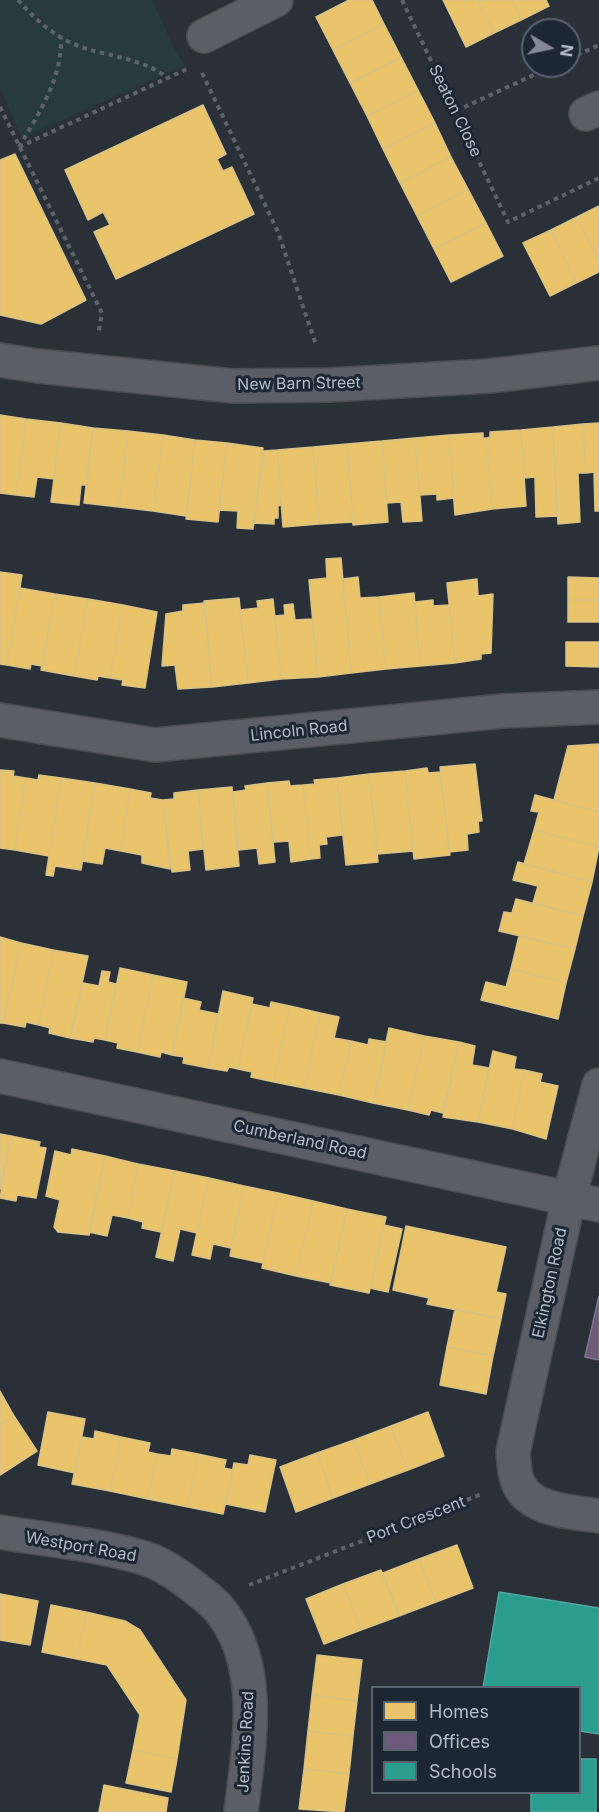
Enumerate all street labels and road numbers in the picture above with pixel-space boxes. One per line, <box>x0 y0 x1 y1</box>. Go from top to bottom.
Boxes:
street label: Seaton Close <box>424 62 486 160</box>
street label: New Barn Street <box>237 373 361 395</box>
street label: Lincoln Road <box>249 716 349 746</box>
street label: Cumberland Road <box>232 1116 368 1164</box>
street label: Elkington Road <box>529 1226 571 1340</box>
street label: Port Crescent <box>364 1492 468 1548</box>
street label: Westport Road <box>24 1528 138 1566</box>
street label: Jenkins Road <box>234 1691 258 1793</box>

